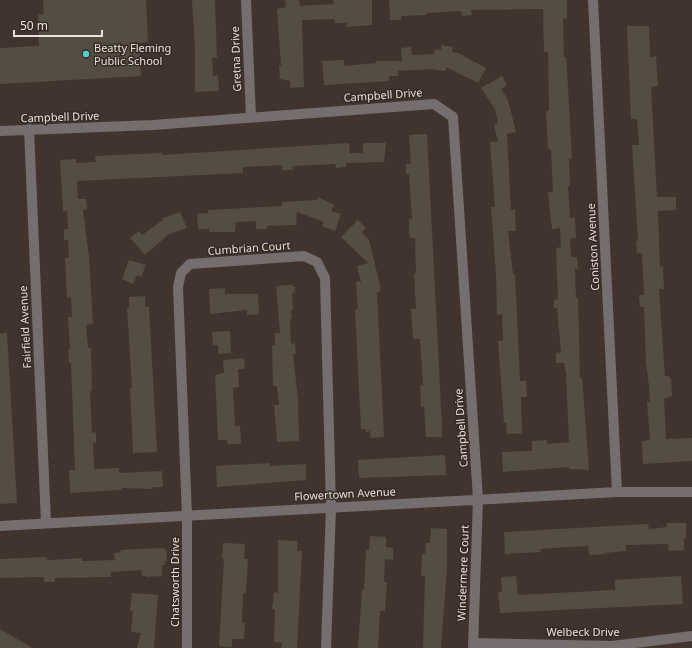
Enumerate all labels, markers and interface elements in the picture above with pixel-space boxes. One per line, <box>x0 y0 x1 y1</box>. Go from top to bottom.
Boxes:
scale bar <box>14 12 102 38</box>
text: 50 m <box>20 17 48 34</box>
street label: Gretna Drive <box>227 26 244 92</box>
place label: Beatty Fleming Public School <box>94 40 171 68</box>
marker: Beatty Fleming Public School <box>81 49 91 59</box>
street label: Campbell Drive <box>343 84 423 105</box>
street label: Campbell Drive <box>20 108 100 125</box>
street label: Coniston Avenue <box>583 203 602 291</box>
street label: Cumbrian Court <box>207 237 291 258</box>
street label: Fairfield Avenue <box>15 285 34 369</box>
street label: Campbell Drive <box>450 388 471 468</box>
street label: Flowertown Avenue <box>294 483 396 504</box>
street label: Windermere Court <box>453 525 472 621</box>
street label: Chatsworth Drive <box>167 537 182 627</box>
street label: Welbeck Drive <box>546 624 620 639</box>

